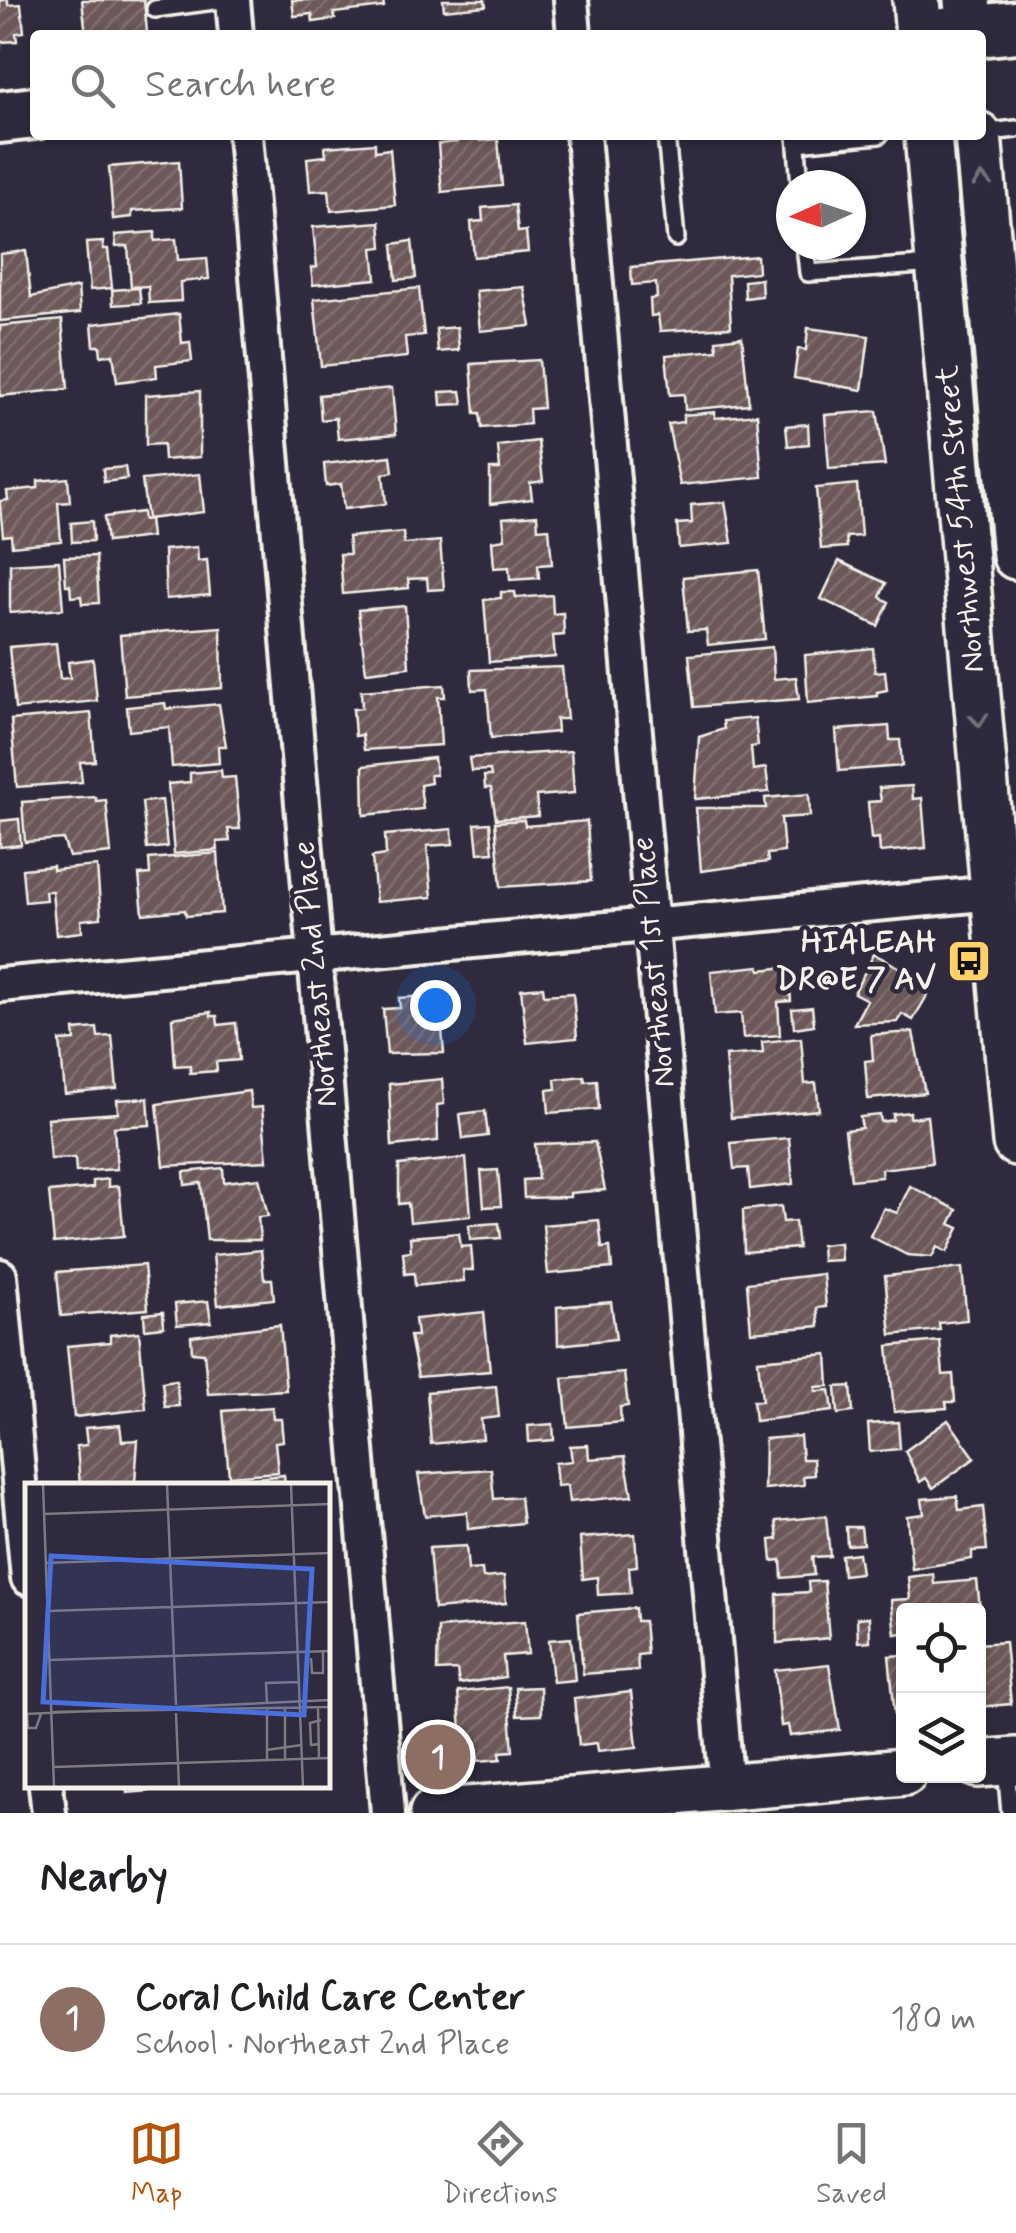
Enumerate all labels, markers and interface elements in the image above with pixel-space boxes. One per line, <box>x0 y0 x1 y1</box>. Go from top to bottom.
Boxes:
search box <box>30 30 986 140</box>
icon: search <box>65 58 120 113</box>
text: Search here <box>145 61 336 110</box>
north arrow <box>776 170 866 260</box>
one-way arrow <box>972 172 994 188</box>
street label: Northwest 54th Street <box>927 363 995 675</box>
one-way arrow <box>967 713 989 729</box>
street label: Northeast 1st Place <box>622 835 686 1089</box>
street label: Northeast 2nd Place <box>283 839 349 1109</box>
place label: HIALEAH DR@E 7 AV <box>776 922 936 1001</box>
bus stop icon: HIALEAH DR@E 7 AV <box>946 938 992 984</box>
your location <box>410 980 461 1031</box>
inset map <box>25 1483 330 1788</box>
map controls <box>896 1603 986 1783</box>
button: locate <box>896 1603 986 1693</box>
button: layers <box>896 1693 986 1783</box>
pin: 1 <box>406 1720 470 1794</box>
text: Nearby <box>40 1851 168 1906</box>
text: Coral Child Care Center <box>135 1974 525 2023</box>
text: 1 <box>65 1998 80 2040</box>
text: 180 m <box>891 1998 976 2040</box>
text: School · Northeast 2nd Place <box>135 2023 510 2065</box>
tab: Map <box>129 2116 184 2213</box>
tab: Directions <box>443 2116 558 2213</box>
tab: Saved <box>816 2116 887 2213</box>

